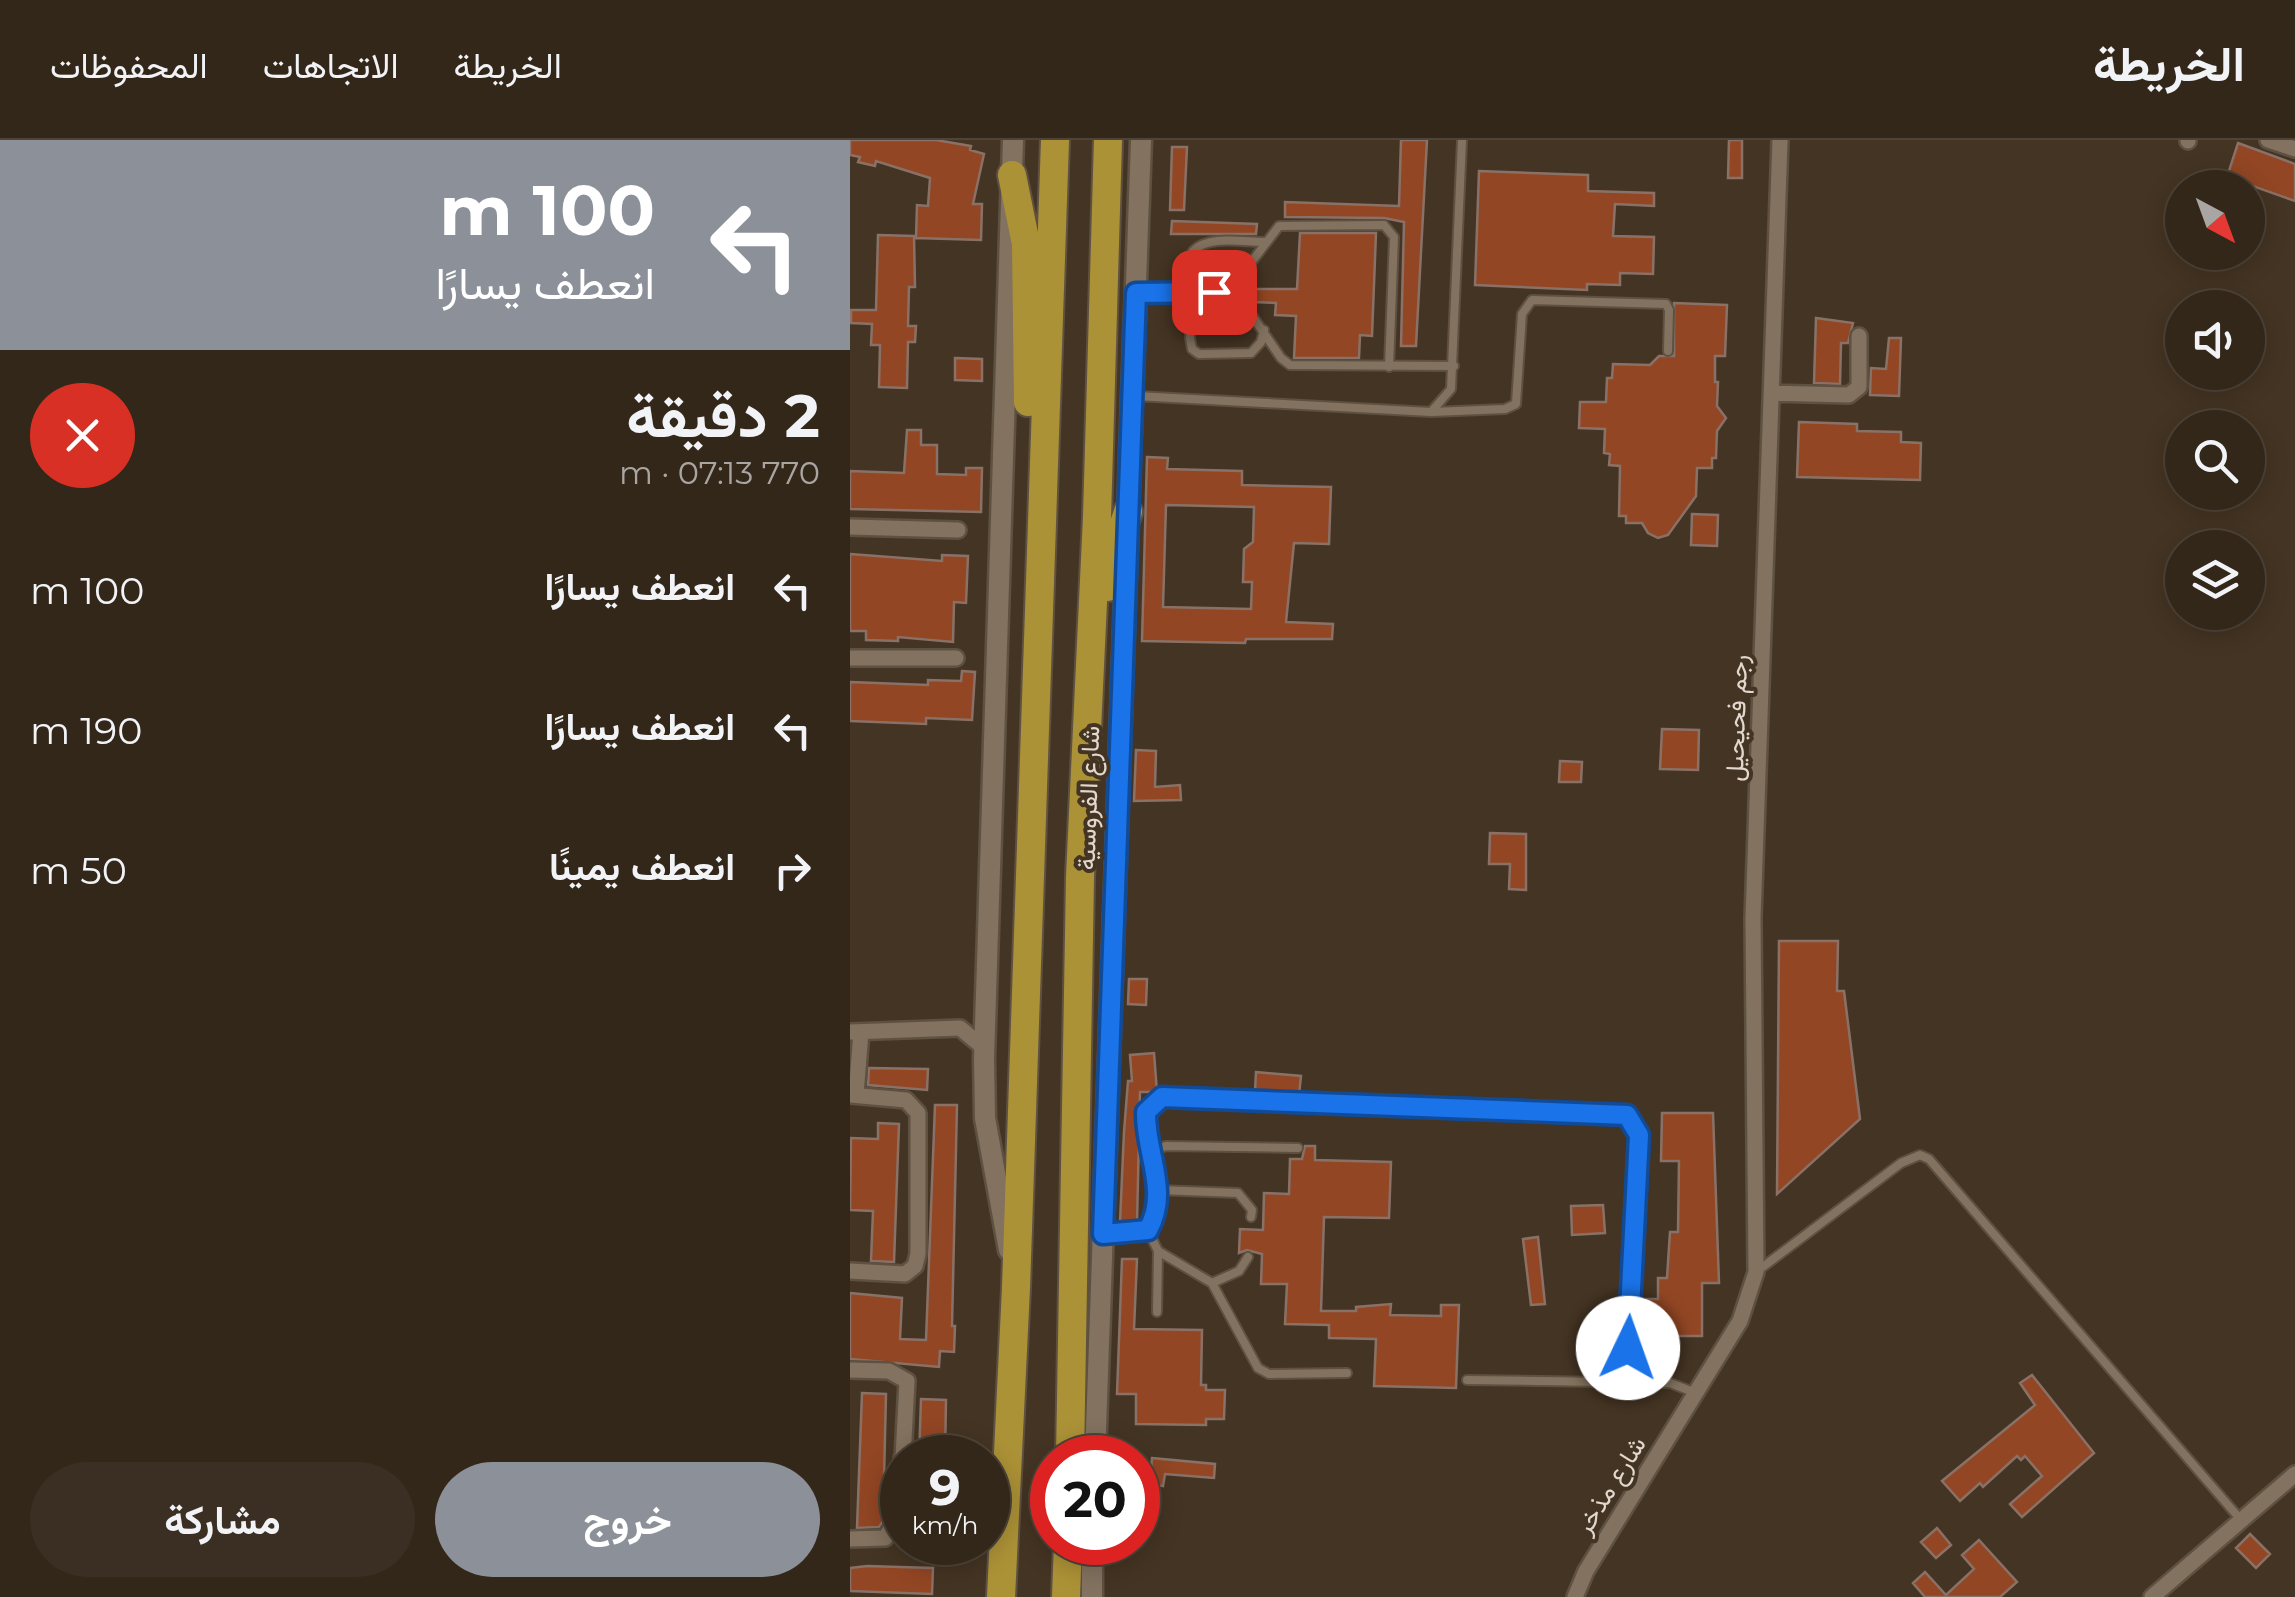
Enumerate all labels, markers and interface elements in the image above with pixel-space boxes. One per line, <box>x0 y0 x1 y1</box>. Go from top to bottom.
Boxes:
text: الخريطة <box>2093 35 2245 93</box>
text: المحفوظات <box>50 44 208 87</box>
text: الاتجاهات <box>263 44 399 87</box>
text: الخريطة <box>454 44 562 87</box>
text: 100 m <box>439 167 655 253</box>
north arrow <box>2165 170 2265 270</box>
map controls <box>2165 170 2265 630</box>
icon: left <box>690 180 820 310</box>
pin <box>1172 250 1257 335</box>
text: انعطف يسارًا <box>435 255 655 310</box>
icon: arrive <box>1187 265 1242 320</box>
button: sound <box>2165 290 2265 390</box>
text: 2 دقيقة <box>626 379 820 452</box>
button: close <box>30 383 135 488</box>
button: search <box>2165 410 2265 510</box>
text: 770 m · 07:13 <box>619 453 820 492</box>
button: layers <box>2165 530 2265 630</box>
text: انعطف يسارًا <box>544 563 735 610</box>
icon: left <box>765 563 820 618</box>
text: 100 m <box>30 567 144 614</box>
street label: رجم فحيحيل <box>1719 654 1755 782</box>
text: انعطف يسارًا <box>544 703 735 750</box>
icon: left <box>765 703 820 758</box>
text: 190 m <box>30 707 142 754</box>
street label: شارع الفروسية <box>1070 725 1108 871</box>
text: انعطف يمينًا <box>549 843 735 890</box>
icon: right <box>765 843 820 898</box>
text: 50 m <box>30 847 127 894</box>
position arrow <box>1576 1296 1680 1400</box>
street label: شارع مذخر <box>1568 1430 1654 1541</box>
speed limit sign: 20 <box>1030 1435 1160 1565</box>
text: 9 <box>929 1457 961 1518</box>
button: مشاركة <box>30 1462 415 1577</box>
button: خروج <box>435 1462 820 1577</box>
text: km/h <box>912 1510 978 1540</box>

